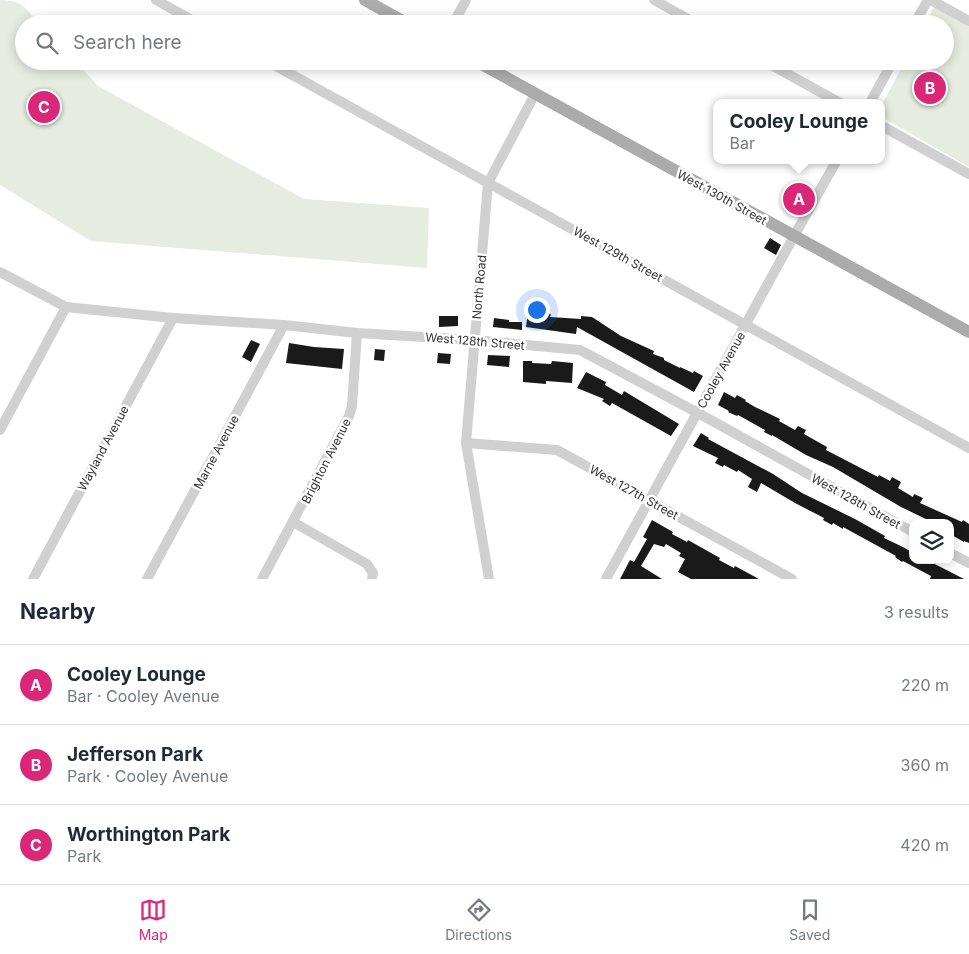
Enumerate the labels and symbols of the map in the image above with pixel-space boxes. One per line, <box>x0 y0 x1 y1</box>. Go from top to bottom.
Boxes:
pin: B <box>914 69 946 107</box>
pin: C <box>28 88 60 126</box>
street label: West 130th Street <box>675 166 769 228</box>
pin: A <box>783 180 815 218</box>
street label: West 129th Street <box>571 223 665 285</box>
street label: North Road <box>469 254 489 320</box>
your location <box>524 297 550 323</box>
street label: West 128th Street <box>425 329 525 353</box>
street label: Cooley Avenue <box>694 329 748 411</box>
street label: Wayland Avenue <box>74 403 132 493</box>
street label: Marne Avenue <box>190 412 242 492</box>
street label: Brighton Avenue <box>298 416 354 506</box>
street label: West 127th Street <box>587 461 681 523</box>
street label: West 128th Street <box>809 470 903 532</box>

